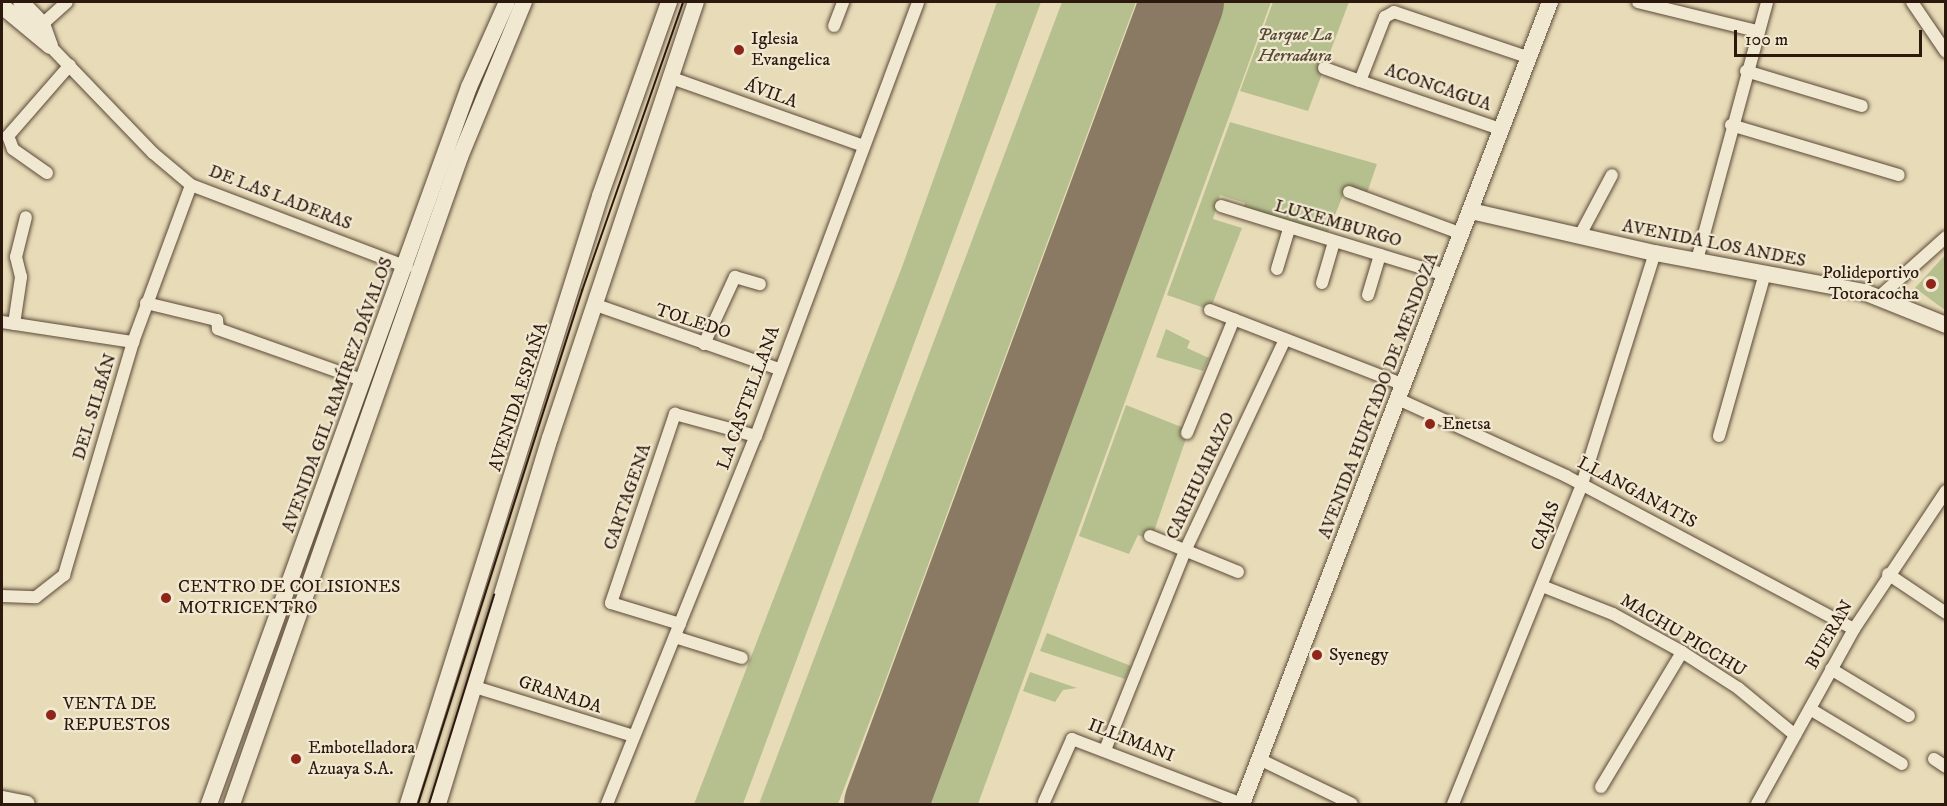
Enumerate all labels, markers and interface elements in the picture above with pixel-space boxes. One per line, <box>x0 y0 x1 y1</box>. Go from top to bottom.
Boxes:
scale bar <box>1737 18 1924 56</box>
park label: Parque La Herradura <box>1257 25 1333 68</box>
place label: Iglesia Evangelica <box>751 29 830 72</box>
text: 100 m <box>1745 29 1788 51</box>
marker: Iglesia Evangelica <box>732 43 746 57</box>
street label: ACONCAGUA <box>1382 60 1494 116</box>
street label: ÁVILA <box>742 75 800 113</box>
street label: DE LAS LADERAS <box>205 161 355 235</box>
street label: LUXEMBURGO <box>1272 196 1404 252</box>
street label: AVENIDA LOS ANDES <box>1620 216 1808 272</box>
street label: AVENIDA HURTADO DE MENDOZA <box>1314 250 1444 542</box>
street label: AVENIDA GIL RAMÍREZ DÁVALOS <box>278 254 398 536</box>
place label: Polideportivo Totoracocha <box>1822 263 1919 306</box>
marker: Polideportivo Totoracocha <box>1924 277 1938 291</box>
street label: TOLEDO <box>653 300 733 344</box>
street label: AVENIDA ESPAÑA <box>485 320 553 474</box>
street label: LA CASTELLANA <box>713 323 785 473</box>
street label: DEL SILBÁN <box>69 351 121 463</box>
street label: CARIHUAIRAZO <box>1162 409 1240 543</box>
place label: Enetsa <box>1442 413 1491 435</box>
marker: Enetsa <box>1423 417 1437 431</box>
street label: CARTAGENA <box>600 441 656 553</box>
street label: LLANGANATIS <box>1574 452 1700 534</box>
street label: CAJAS <box>1527 498 1565 554</box>
place label: CENTRO DE COLISIONES MOTRICENTRO <box>178 577 400 620</box>
street label: MACHU PICCHU <box>1616 590 1750 682</box>
marker: CENTRO DE COLISIONES MOTRICENTRO <box>159 591 173 605</box>
street label: BUERAN <box>1802 597 1858 673</box>
place label: Syenegy <box>1329 644 1389 666</box>
marker: Syenegy <box>1310 648 1324 662</box>
street label: GRANADA <box>516 671 604 719</box>
place label: VENTA DE REPUESTOS <box>63 694 170 736</box>
marker: VENTA DE REPUESTOS <box>44 708 58 722</box>
street label: ILLIMANI <box>1085 715 1177 767</box>
place label: Embotelladora Azuaya S.A. <box>308 738 415 780</box>
marker: Embotelladora Azuaya S.A. <box>289 752 303 766</box>

